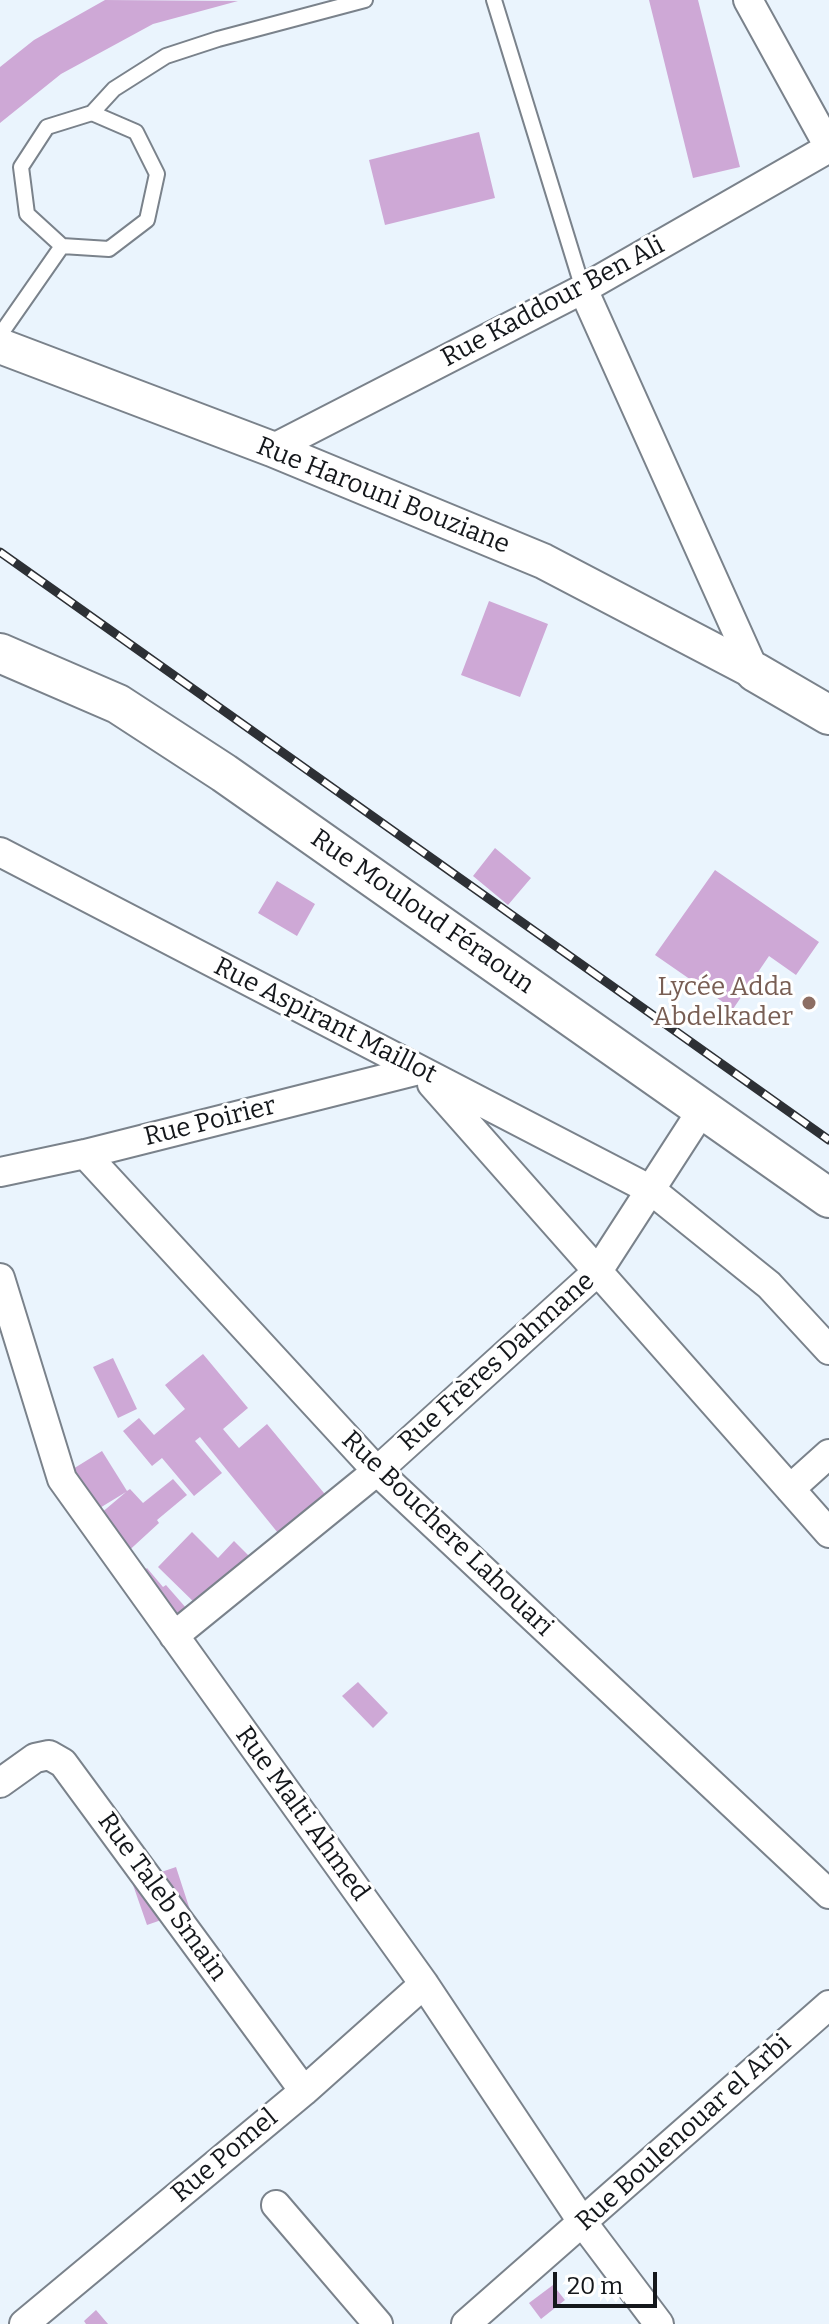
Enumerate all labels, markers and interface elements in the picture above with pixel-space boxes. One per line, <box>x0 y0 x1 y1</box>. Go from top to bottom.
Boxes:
street label: Rue Kaddour Ben Ali <box>436 230 670 374</box>
street label: Rue Harouni Bouziane <box>252 431 514 561</box>
street label: Rue Mouloud Féraoun <box>304 823 540 1001</box>
street label: Rue Aspirant Maillot <box>208 951 442 1091</box>
place label: Lycée Adda Abdelkader <box>653 972 793 1034</box>
marker: Lycée Adda Abdelkader <box>800 994 818 1012</box>
street label: Rue Poirier <box>141 1091 279 1153</box>
street label: Rue Frères Dahmane <box>393 1266 601 1458</box>
street label: Rue Bouchere Lahouari <box>335 1425 559 1643</box>
street label: Rue Malti Ahmed <box>228 1721 376 1907</box>
street label: Rue Taleb Smain <box>91 1807 233 1987</box>
street label: Rue Boulenouar el Arbi <box>570 2028 798 2238</box>
street label: Rue Pomel <box>166 2103 284 2209</box>
scale bar <box>557 2256 661 2306</box>
text: 20 m <box>567 2272 623 2300</box>

